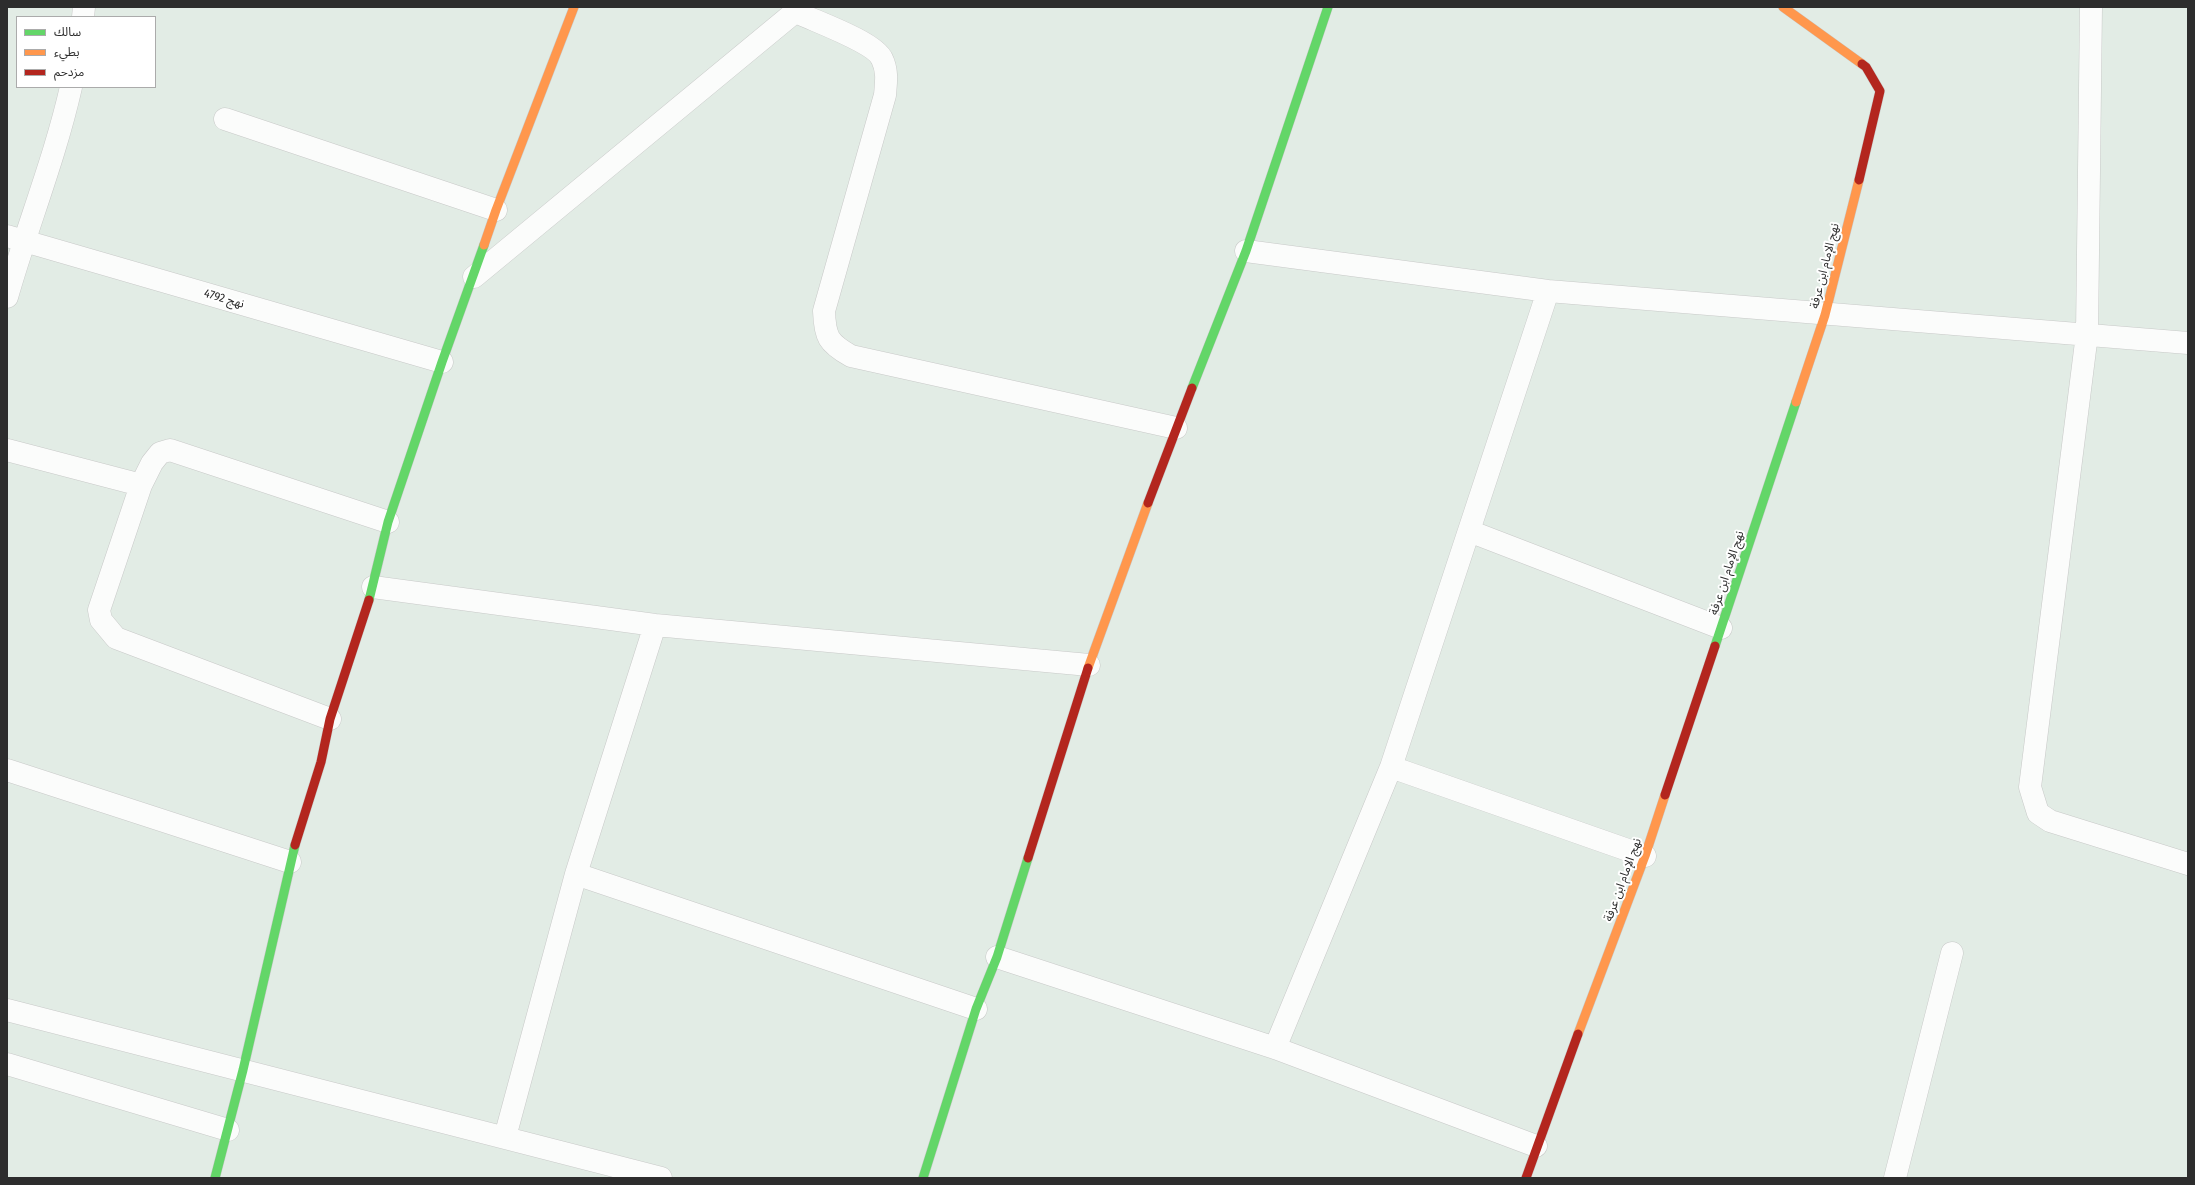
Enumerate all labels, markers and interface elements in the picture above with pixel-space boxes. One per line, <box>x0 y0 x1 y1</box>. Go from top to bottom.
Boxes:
legend <box>16 16 156 88</box>
text: سالك <box>54 25 81 39</box>
text: بطيء <box>54 45 80 59</box>
text: مزدحم <box>54 65 84 79</box>
street label: نهج الإمام ابن عرفة <box>1807 222 1843 310</box>
street label: نهج 4792 <box>202 286 246 312</box>
street label: نهج الإمام ابن عرفة <box>1707 529 1747 617</box>
street label: نهج الإمام ابن عرفة <box>1601 836 1645 924</box>

